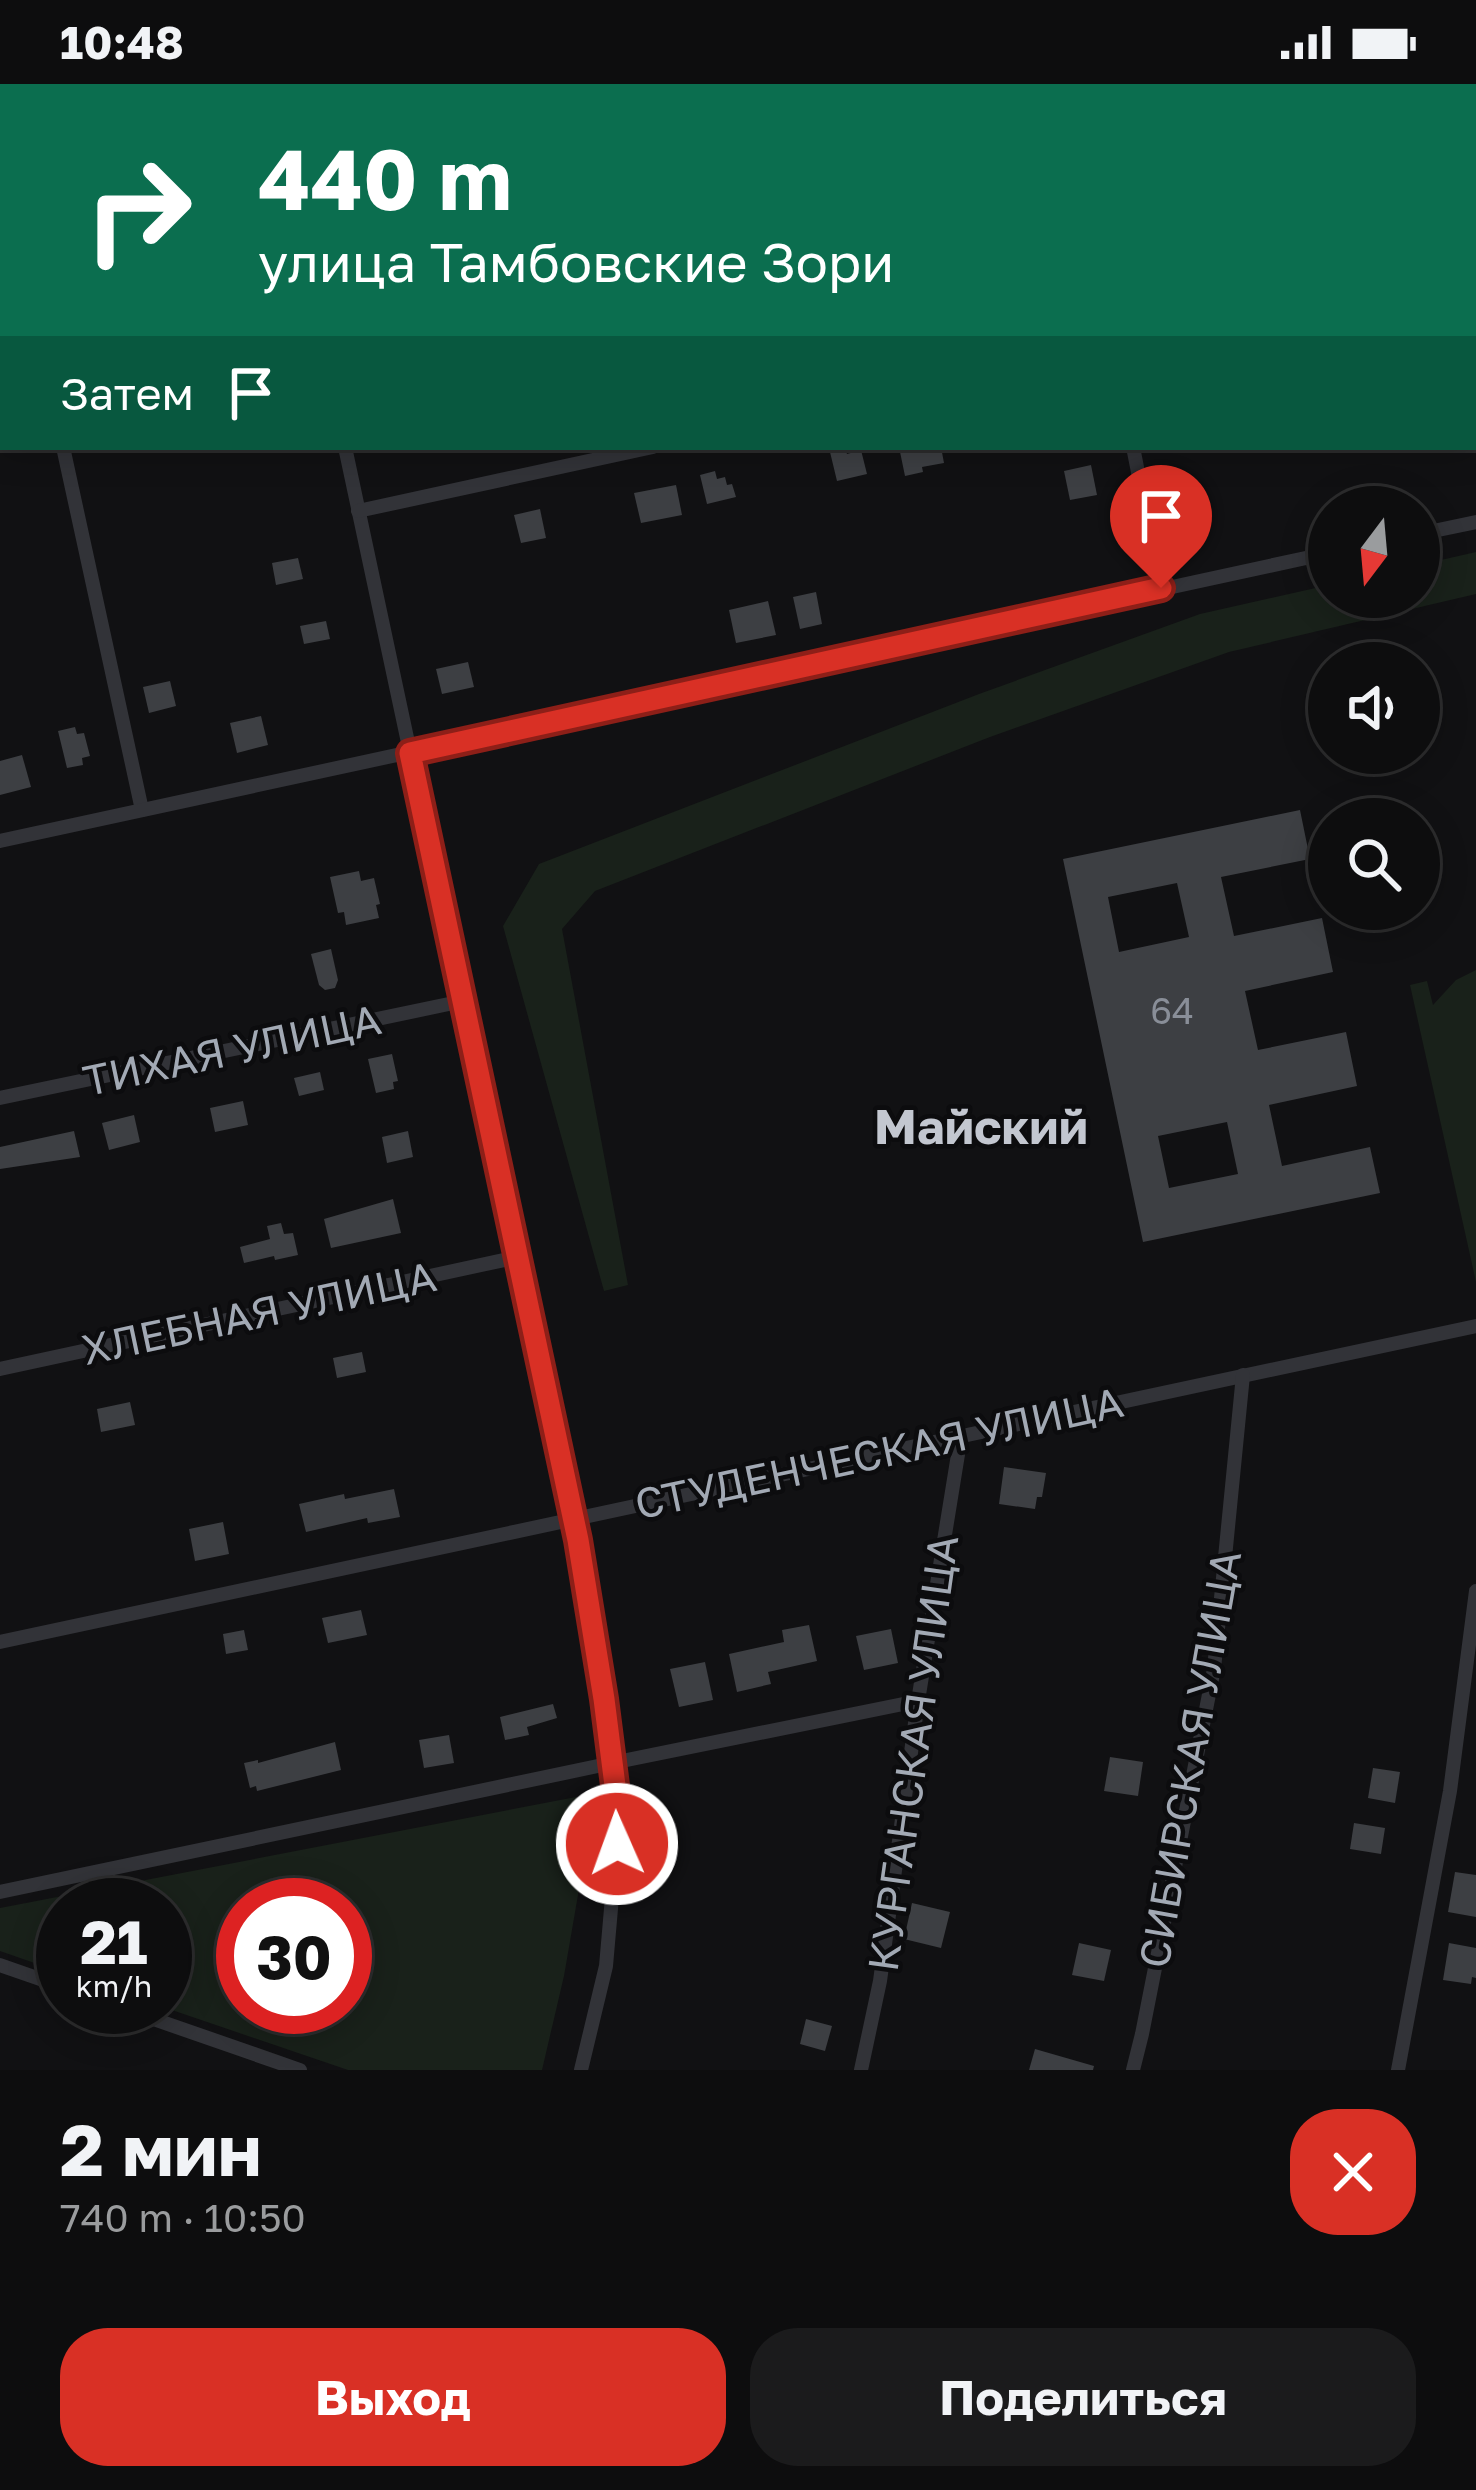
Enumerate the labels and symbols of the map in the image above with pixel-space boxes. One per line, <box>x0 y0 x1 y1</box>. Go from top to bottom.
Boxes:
pin <box>1110 465 1212 588</box>
north arrow <box>1308 486 1440 618</box>
house number: 64 <box>1150 989 1194 1032</box>
street label: ТИХАЯ УЛИЦА <box>78 993 385 1105</box>
district label: Майский <box>874 1097 1088 1155</box>
street label: ХЛЕБНАЯ УЛИЦА <box>77 1250 440 1374</box>
street label: СТУДЕНЧЕСКАЯ УЛИЦА <box>630 1376 1127 1528</box>
street label: КУРГАНСКАЯ УЛИЦА <box>857 1531 967 1974</box>
street label: СИБИРСКАЯ УЛИЦА <box>1128 1546 1250 1972</box>
position arrow <box>554 1781 680 1907</box>
speed limit sign: 30 <box>216 1878 372 2034</box>

